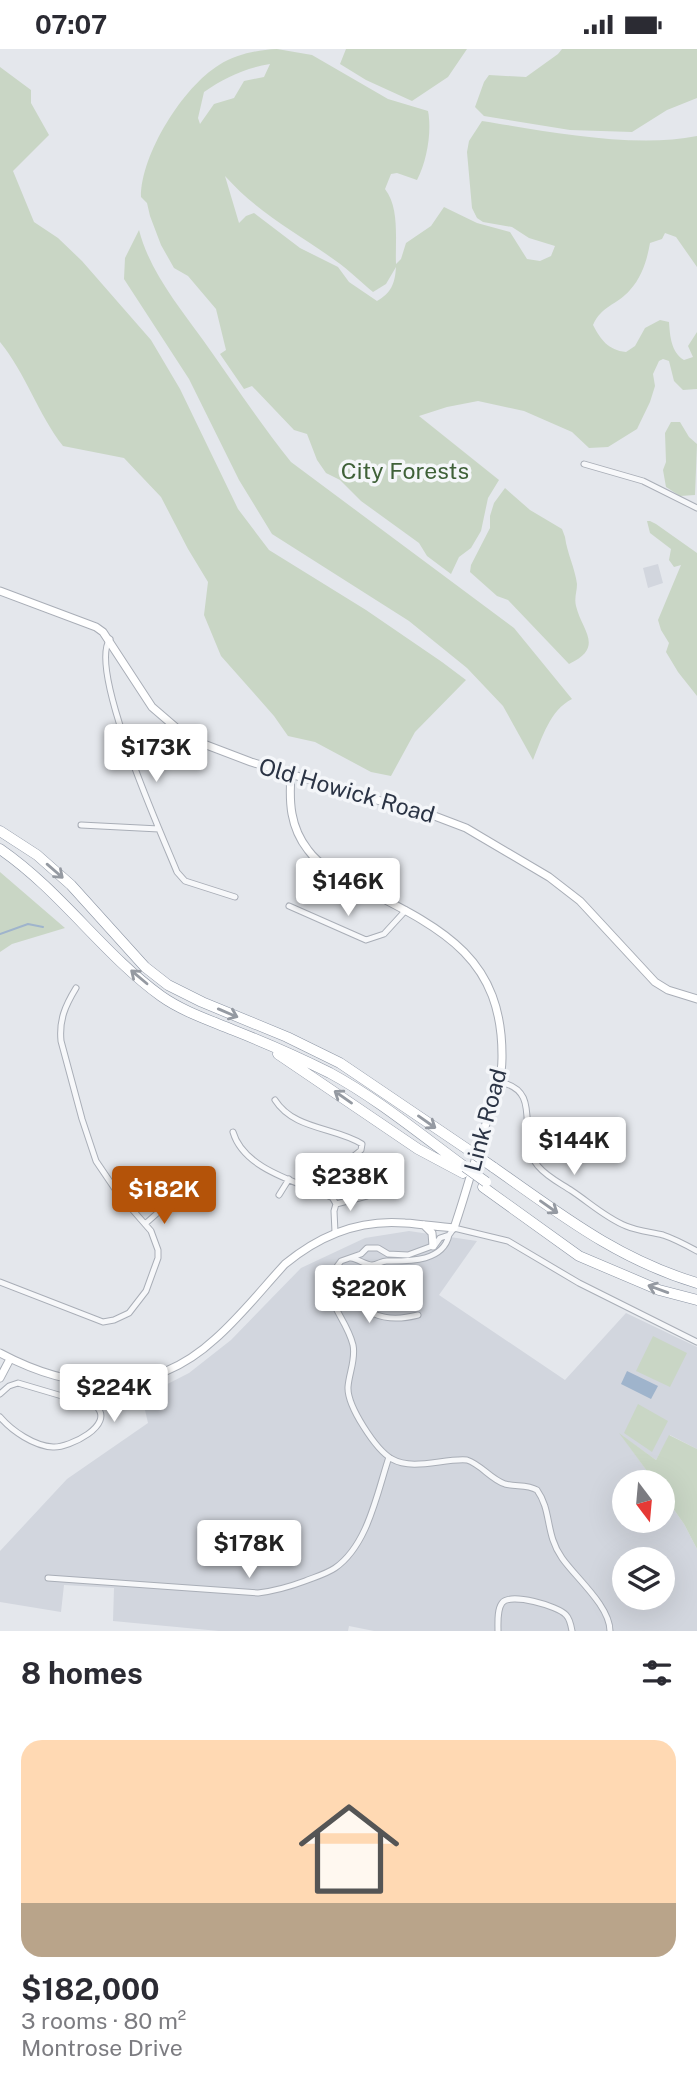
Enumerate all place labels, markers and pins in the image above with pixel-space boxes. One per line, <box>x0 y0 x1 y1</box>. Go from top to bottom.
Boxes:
pin: $173K <box>107 725 205 784</box>
pin: $146K <box>299 859 397 918</box>
pin: $144K <box>525 1117 623 1177</box>
pin: $238K <box>301 1153 399 1213</box>
pin: $182K <box>115 1167 213 1226</box>
pin: $220K <box>320 1265 418 1325</box>
pin: $224K <box>65 1365 163 1424</box>
pin: $178K <box>200 1521 298 1580</box>

